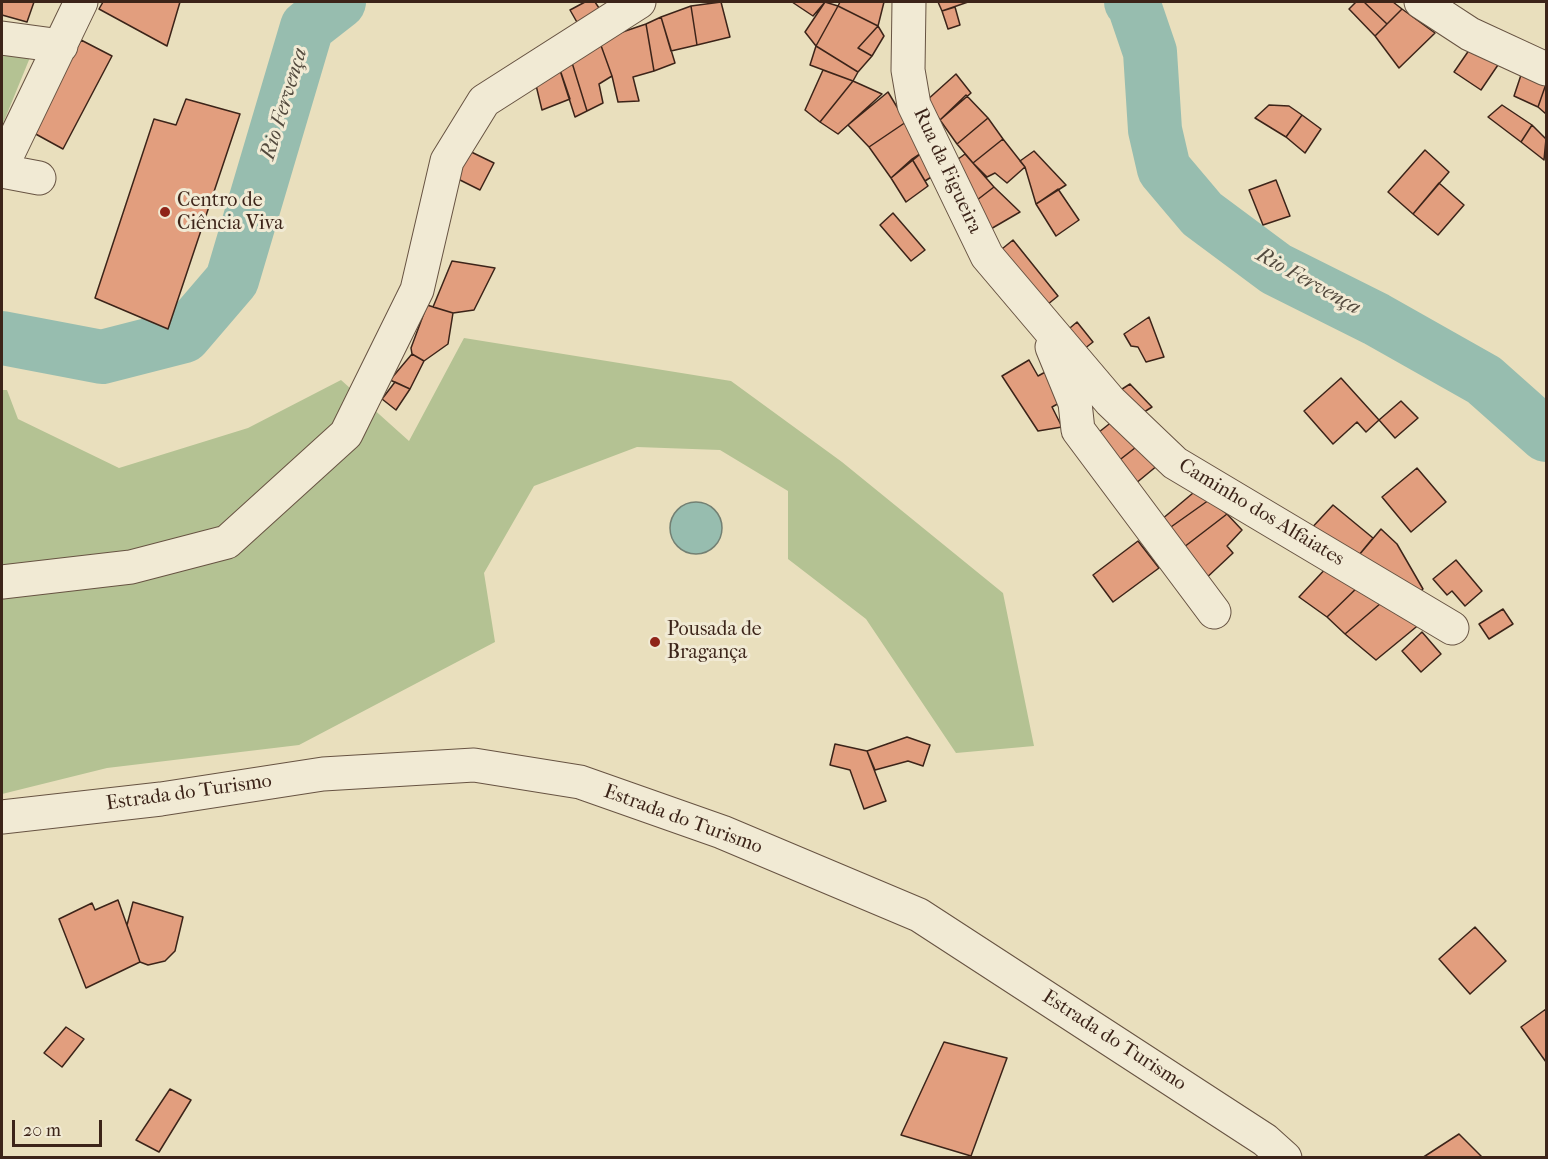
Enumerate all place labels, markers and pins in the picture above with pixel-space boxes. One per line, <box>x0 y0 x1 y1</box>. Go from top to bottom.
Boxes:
place label: Centro de Ciência Viva <box>177 189 283 236</box>
marker: Centro de Ciência Viva <box>158 205 172 219</box>
place label: Pousada de Bragança <box>667 618 762 665</box>
marker: Pousada de Bragança <box>648 635 662 649</box>

